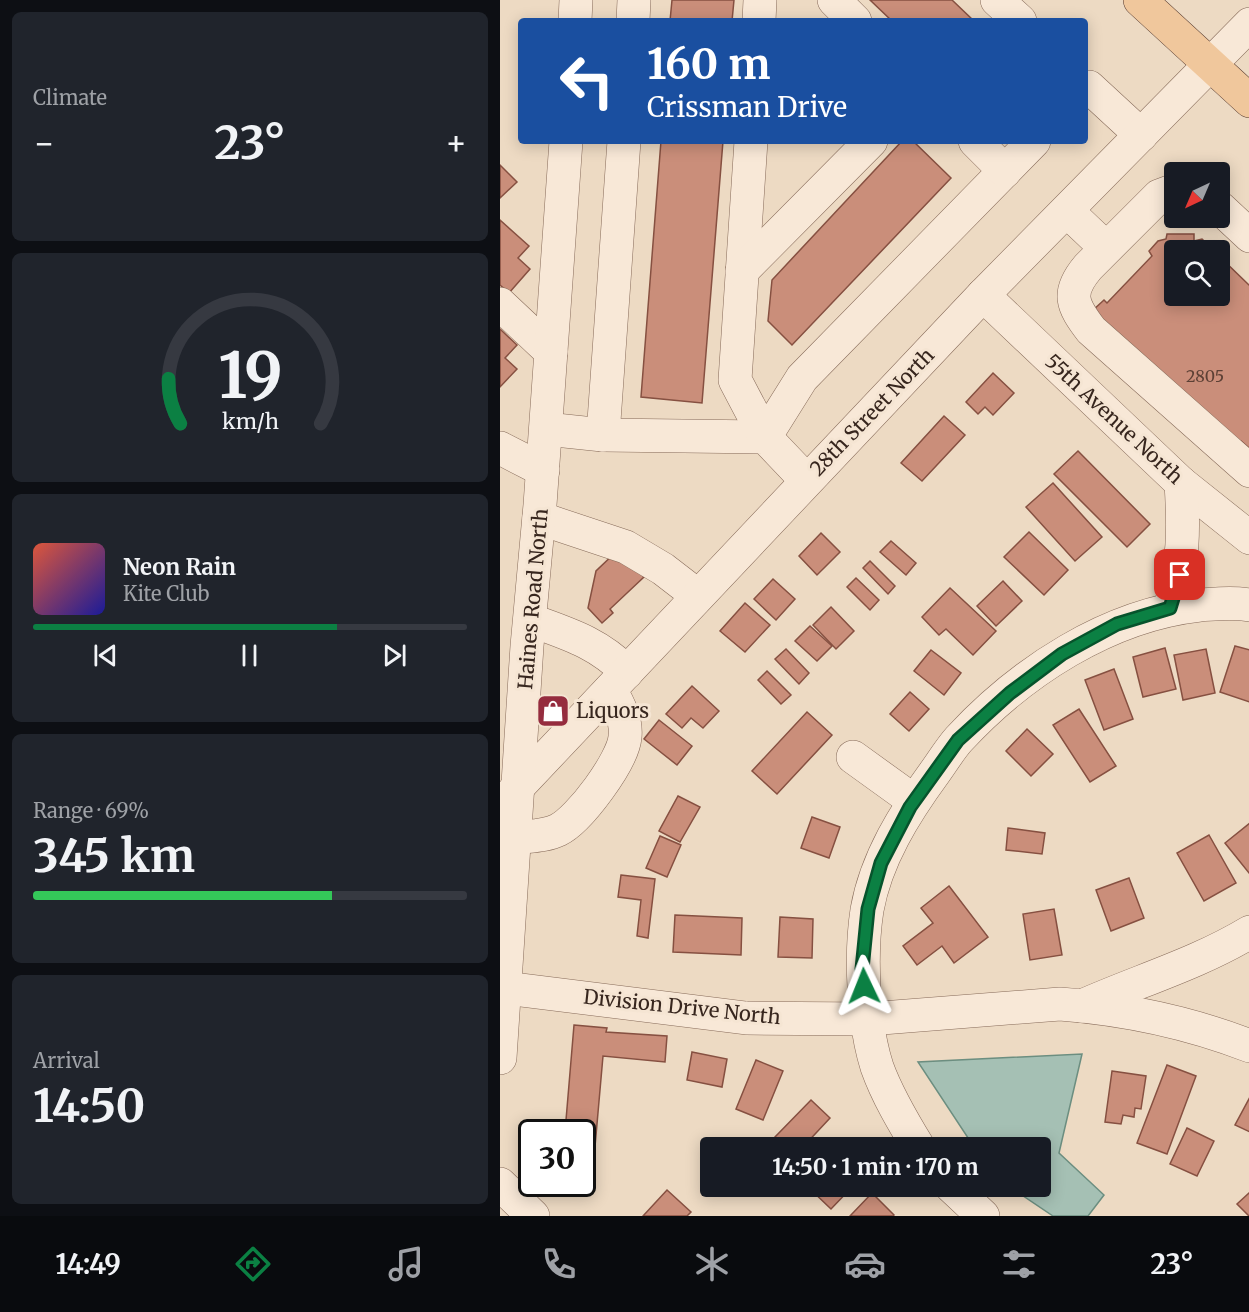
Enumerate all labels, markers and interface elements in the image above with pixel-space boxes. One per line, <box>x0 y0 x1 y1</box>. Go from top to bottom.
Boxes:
text: 160 m <box>647 38 771 90</box>
icon: left <box>548 42 626 120</box>
text: Climate <box>33 85 107 110</box>
text: Crissman Drive <box>647 90 847 124</box>
text: 23° <box>214 115 286 171</box>
text: − <box>33 123 55 164</box>
text: + <box>445 123 467 164</box>
north arrow <box>1164 162 1230 228</box>
map controls <box>1164 162 1230 306</box>
button: search <box>1164 240 1230 306</box>
text: 19 <box>218 337 282 415</box>
street label: 28th Street North <box>804 343 939 481</box>
street label: 55th Avenue North <box>1040 348 1188 489</box>
house number: 2805 <box>1186 366 1224 386</box>
text: km/h <box>222 409 278 436</box>
street label: Haines Road North <box>512 507 553 691</box>
pin <box>1154 549 1205 600</box>
text: Neon Rain <box>123 553 236 581</box>
icon: arrive <box>1163 558 1196 591</box>
text: Kite Club <box>123 581 209 606</box>
icon: previous <box>89 639 122 672</box>
icon: pause <box>233 639 266 672</box>
icon: next <box>378 639 411 672</box>
shop icon: Liquors <box>535 693 571 729</box>
place label: Liquors <box>576 698 649 723</box>
text: Range · 69% <box>33 798 149 823</box>
text: 345 km <box>33 828 195 884</box>
position arrow <box>832 954 896 1018</box>
street label: Division Drive North <box>582 984 782 1029</box>
text: Arrival <box>33 1048 100 1073</box>
text: 14:50 <box>33 1078 145 1134</box>
speed limit sign: 30 <box>518 1119 596 1197</box>
text: 14:50 · 1 min · 170 m <box>772 1153 979 1181</box>
icon: directions <box>232 1243 274 1285</box>
icon: music <box>385 1243 427 1285</box>
icon: phone <box>538 1243 580 1285</box>
icon: climate <box>691 1243 733 1285</box>
icon: car <box>844 1243 886 1285</box>
icon: filters <box>998 1243 1040 1285</box>
text: 14:49 <box>56 1247 121 1281</box>
text: 23° <box>1151 1247 1193 1281</box>

